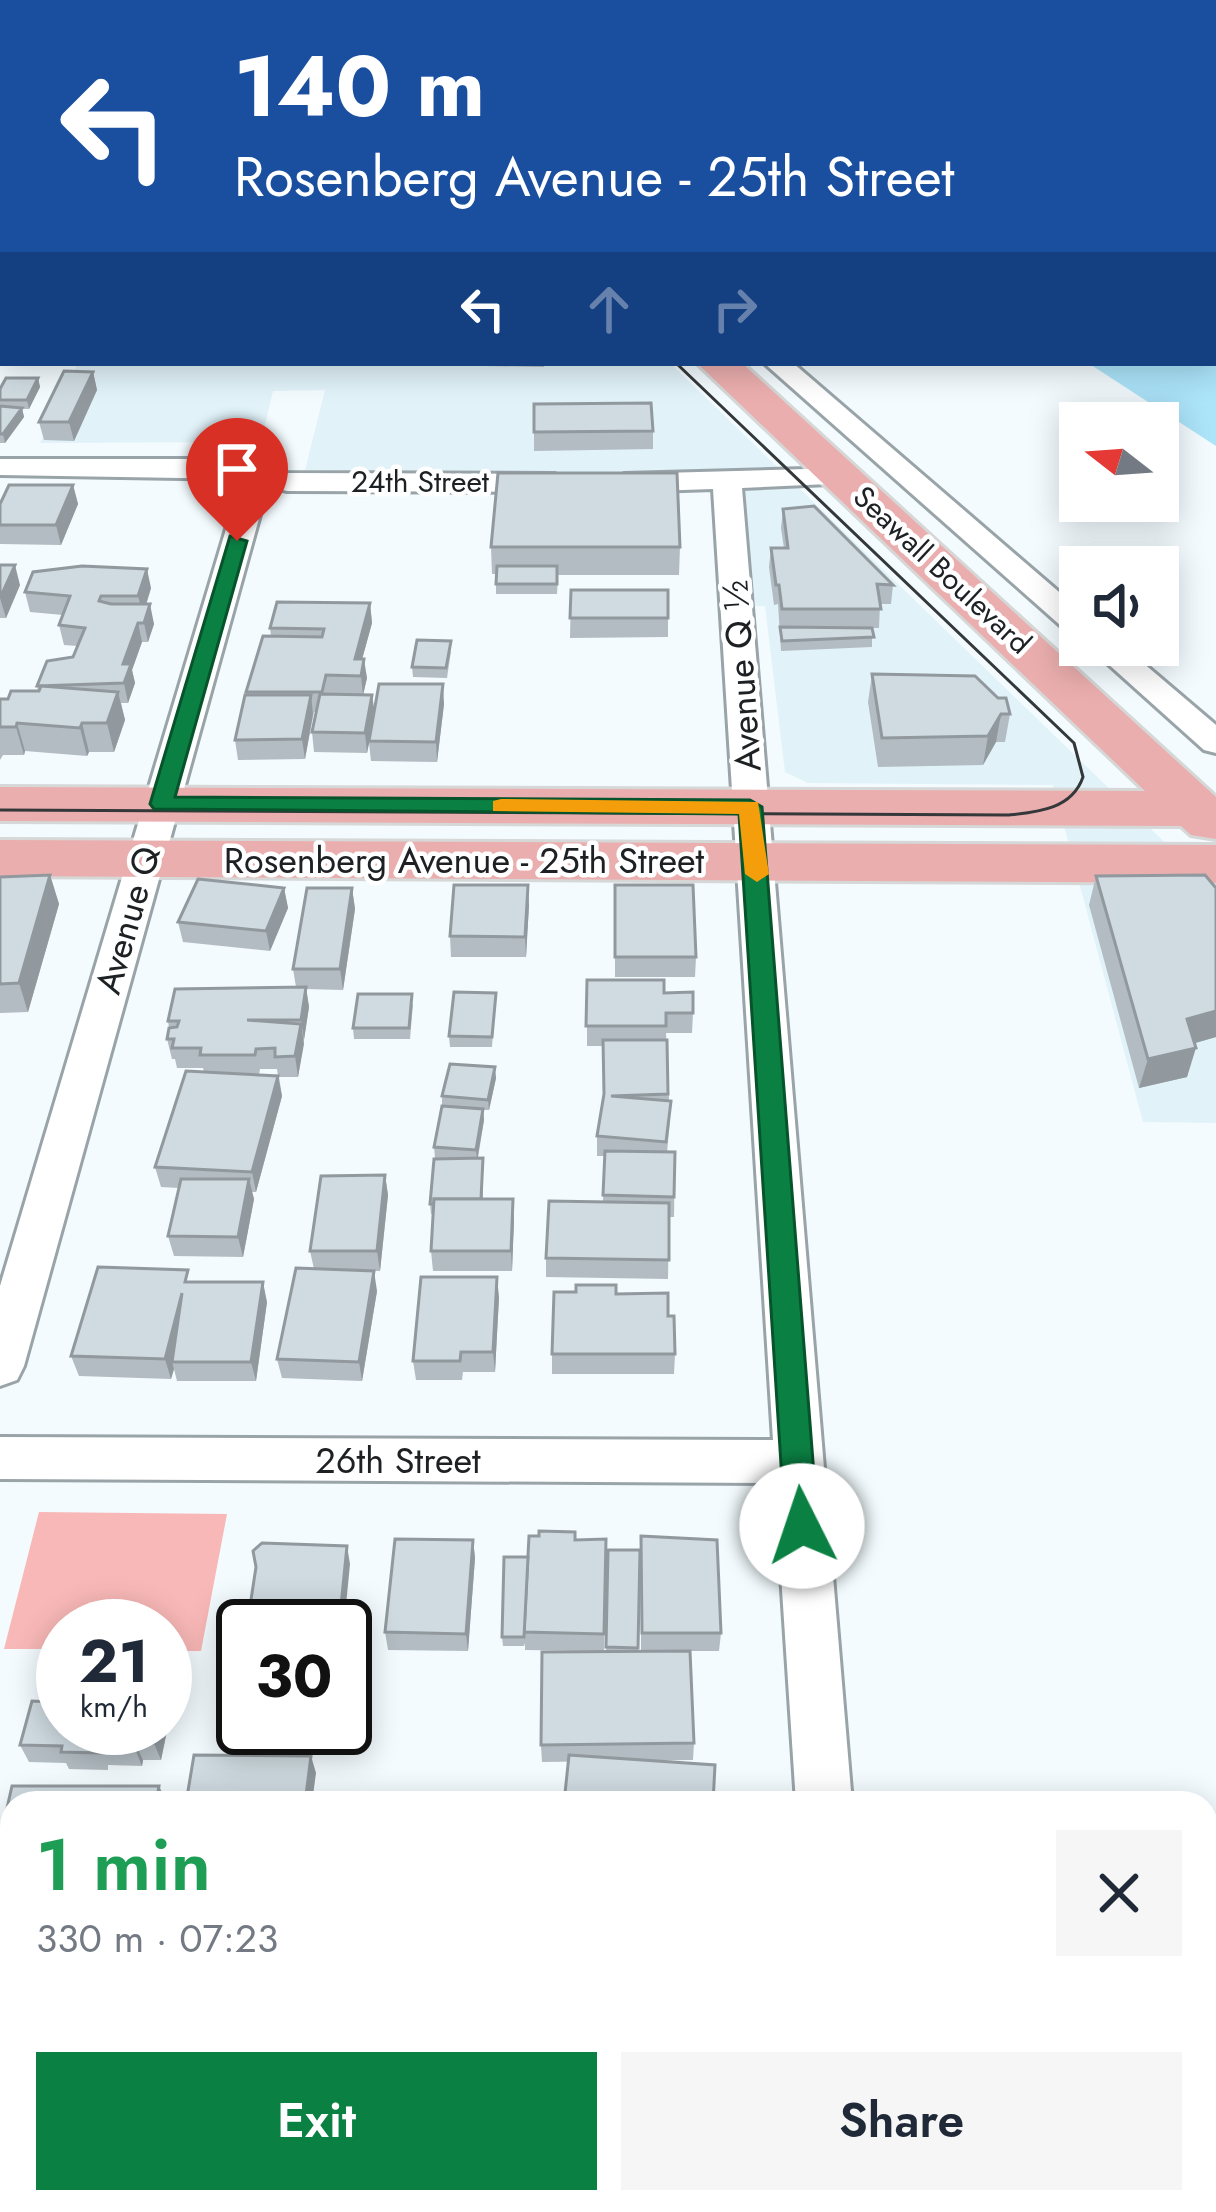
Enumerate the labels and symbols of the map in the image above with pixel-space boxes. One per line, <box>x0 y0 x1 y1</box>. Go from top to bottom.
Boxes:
north arrow <box>1059 402 1179 522</box>
pin <box>186 418 288 541</box>
street label: 24th Street <box>351 460 490 503</box>
street label: Seawall Boulevard <box>844 476 1041 664</box>
street label: Avenue Q ½ <box>708 579 774 773</box>
street label: Rosenberg Avenue - 25th Street <box>224 834 704 886</box>
street label: Avenue Q <box>81 840 173 1000</box>
street label: 26th Street <box>315 1434 481 1486</box>
position arrow <box>739 1463 865 1589</box>
speed limit sign: 30 <box>216 1599 372 1755</box>

